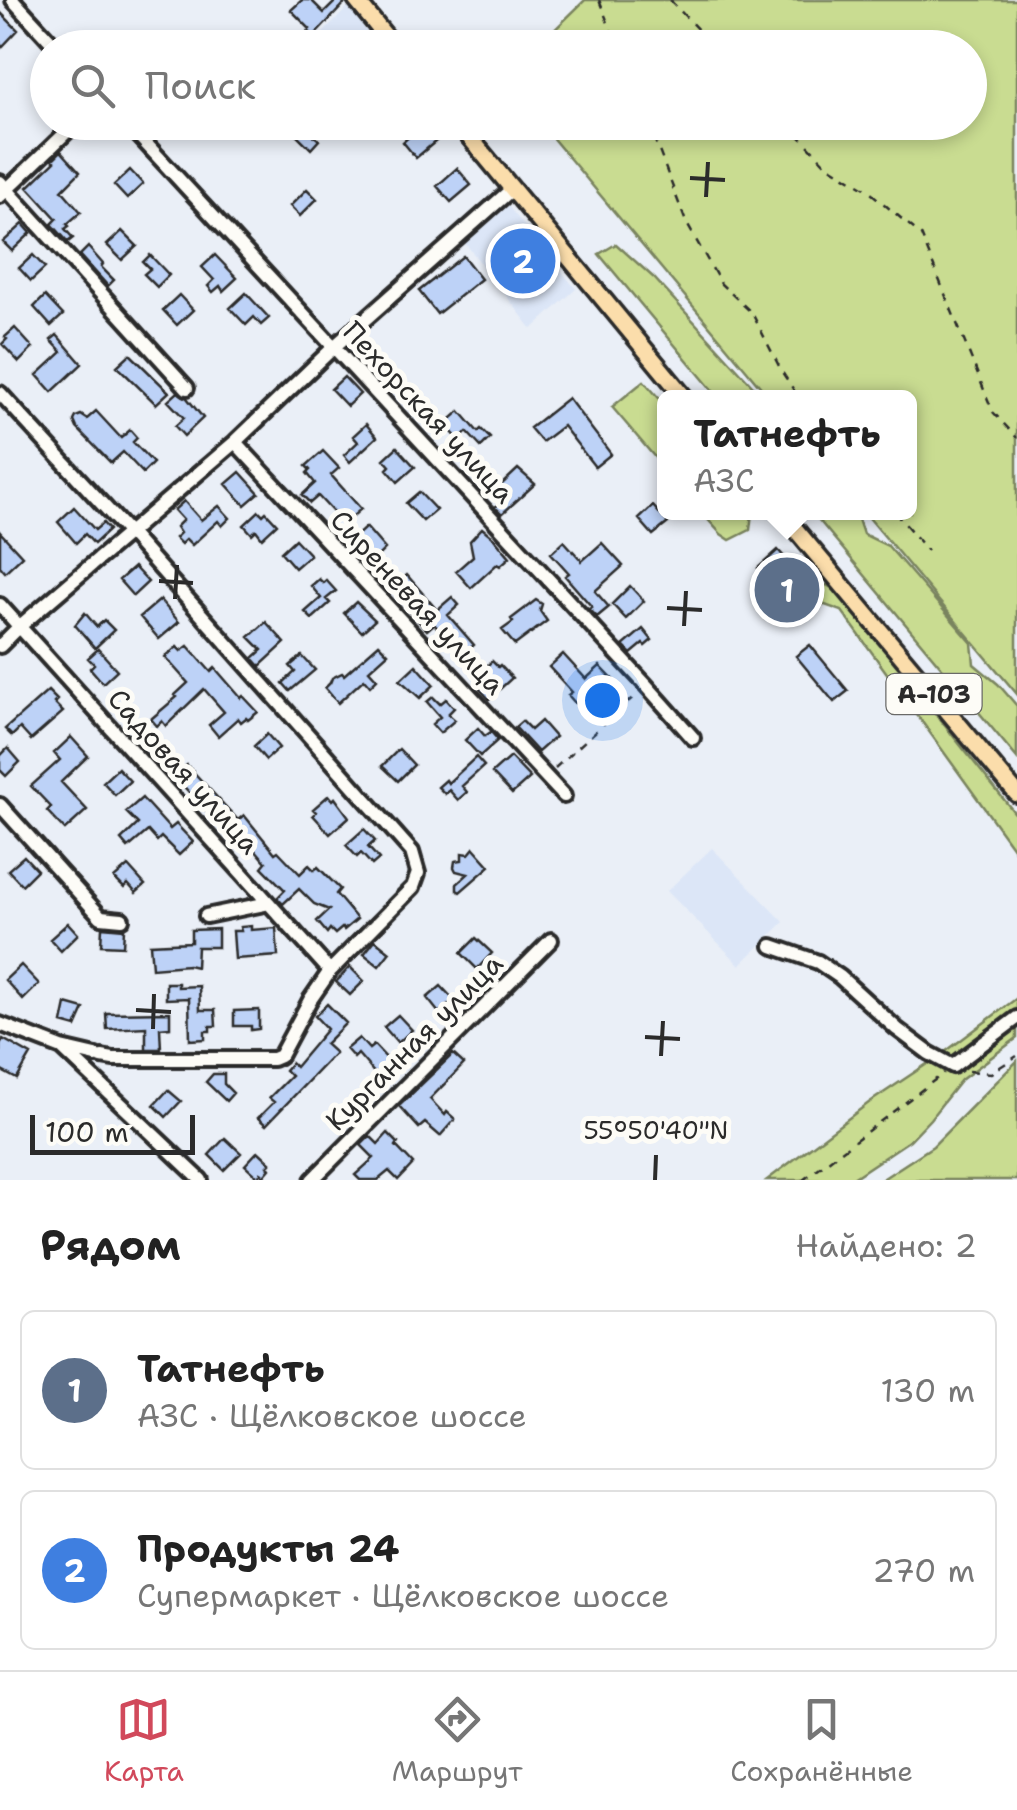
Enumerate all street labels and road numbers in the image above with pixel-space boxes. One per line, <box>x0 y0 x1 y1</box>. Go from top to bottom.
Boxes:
street label: Пехорская улица <box>335 313 523 511</box>
street label: Сиреневая улица <box>322 501 514 703</box>
road number: А-103 <box>886 674 982 714</box>
street label: Садовая улица <box>99 680 269 862</box>
street label: Курганная улица <box>317 945 511 1139</box>

